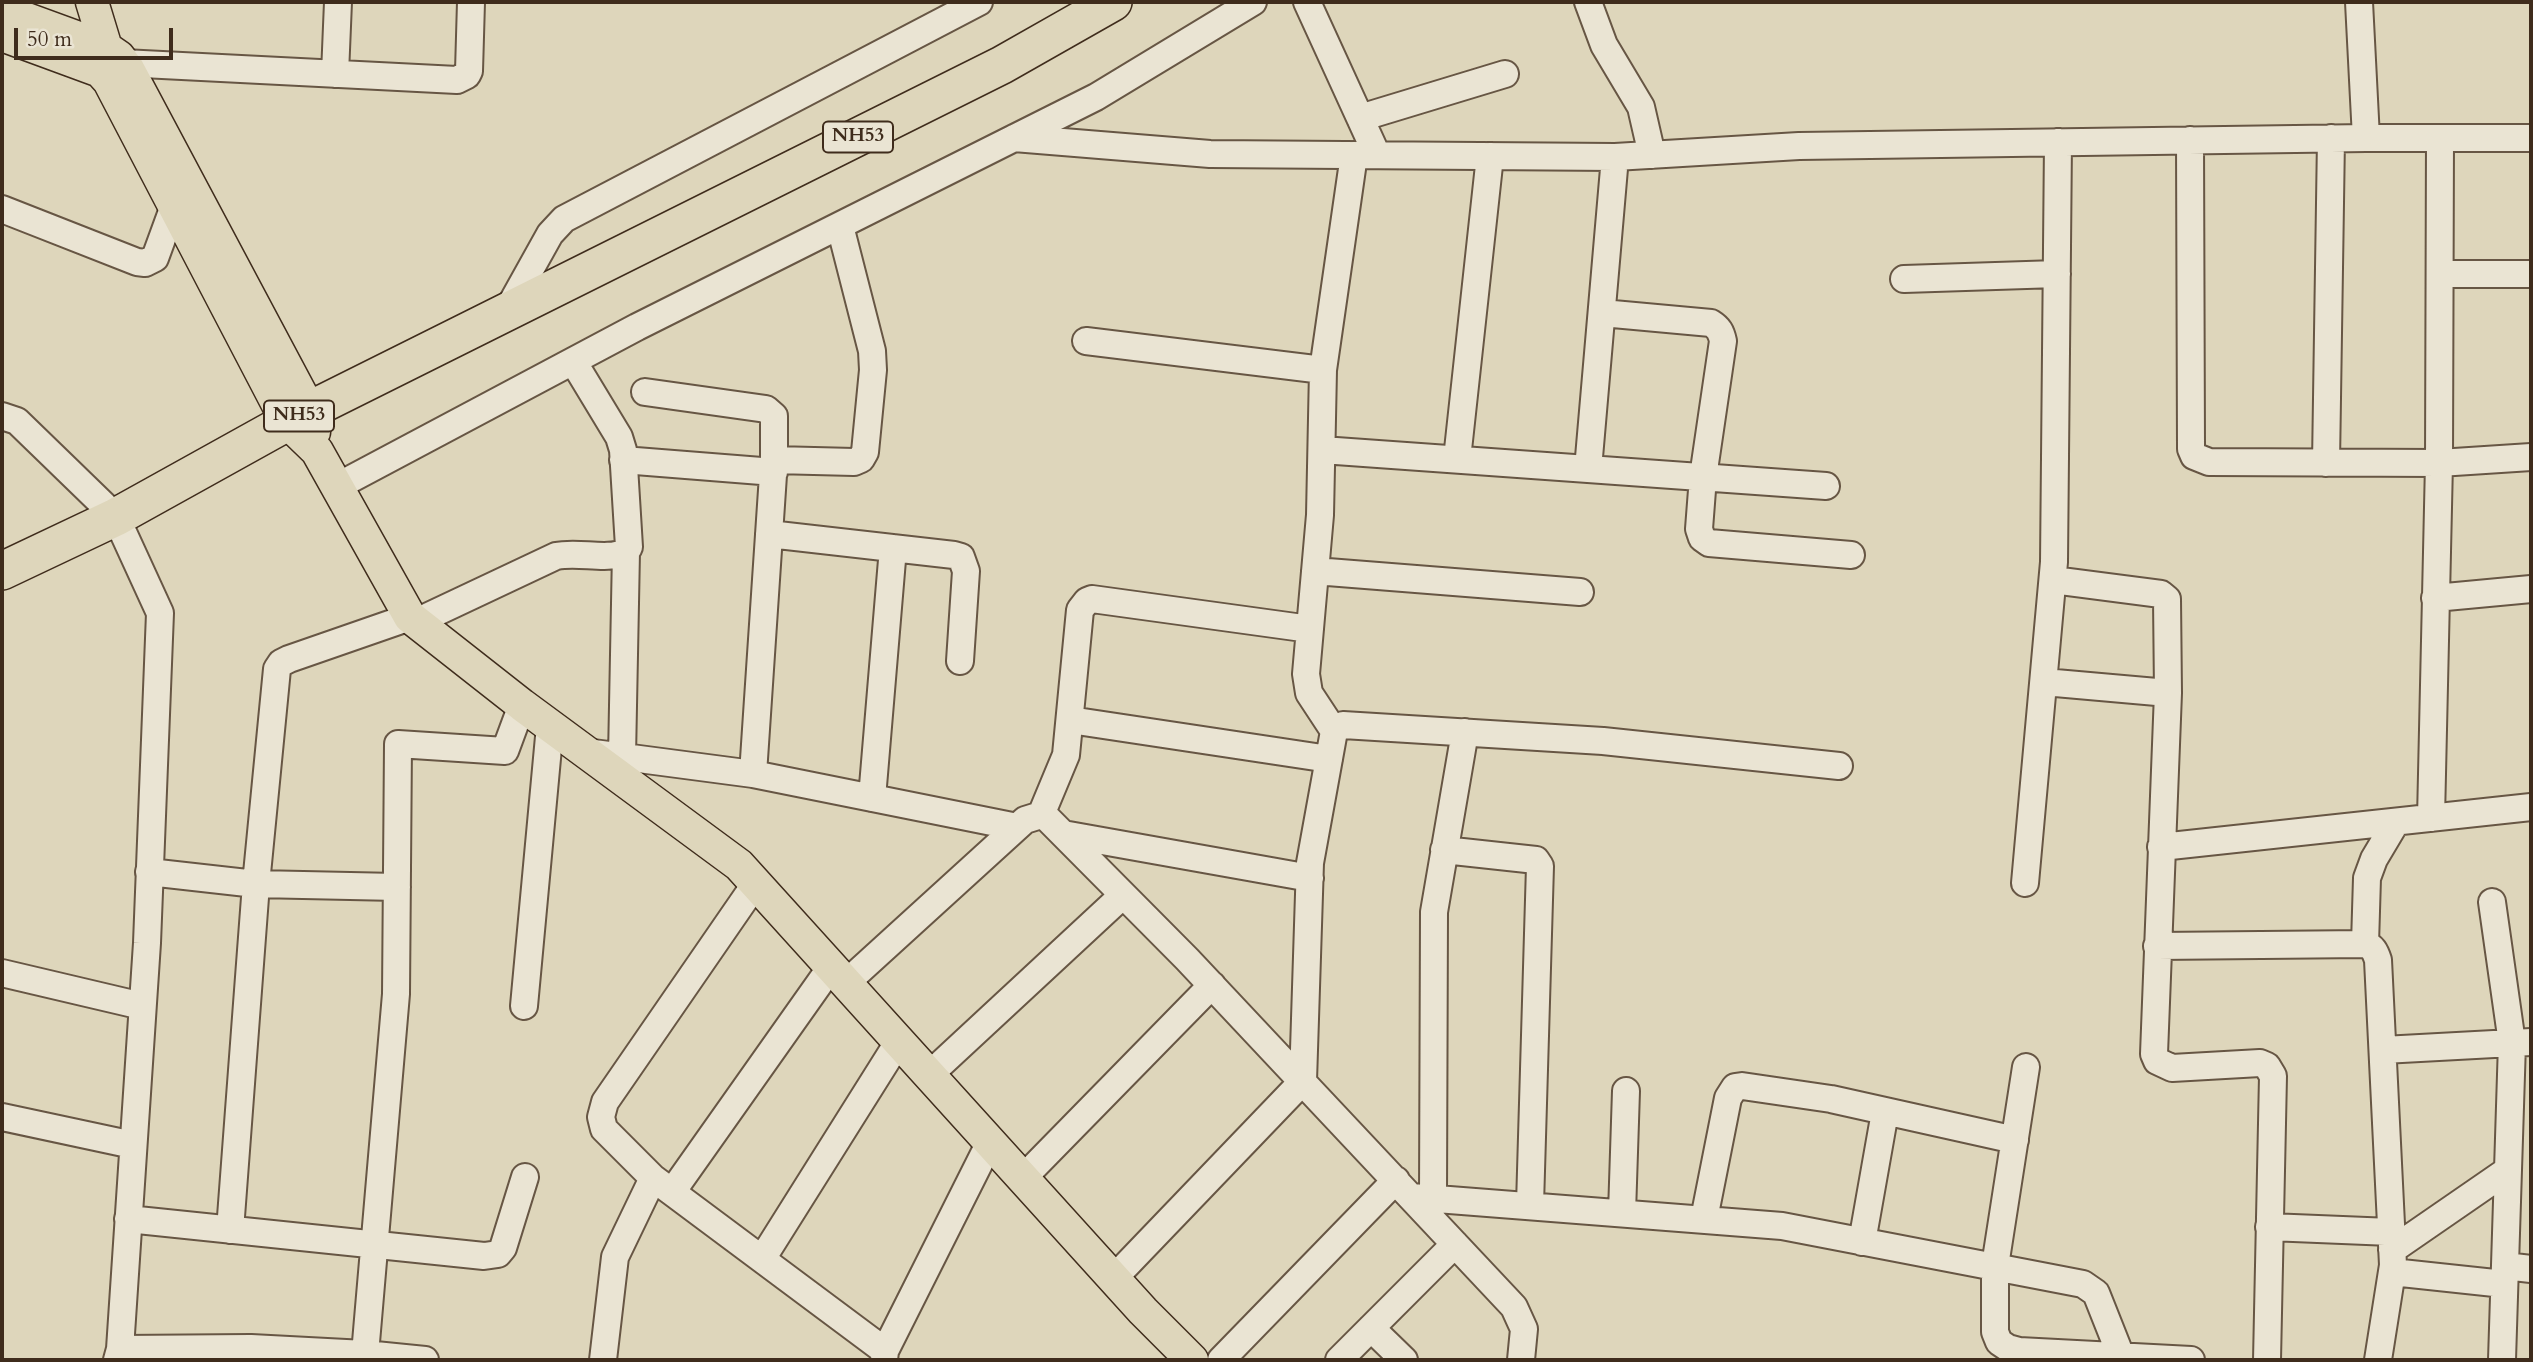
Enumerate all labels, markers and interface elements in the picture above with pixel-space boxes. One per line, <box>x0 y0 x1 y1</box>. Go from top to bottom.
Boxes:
scale bar <box>18 14 177 58</box>
text: 50 m <box>27 25 72 54</box>
road number: NH53 <box>823 122 893 153</box>
road number: NH53 <box>264 400 334 432</box>

